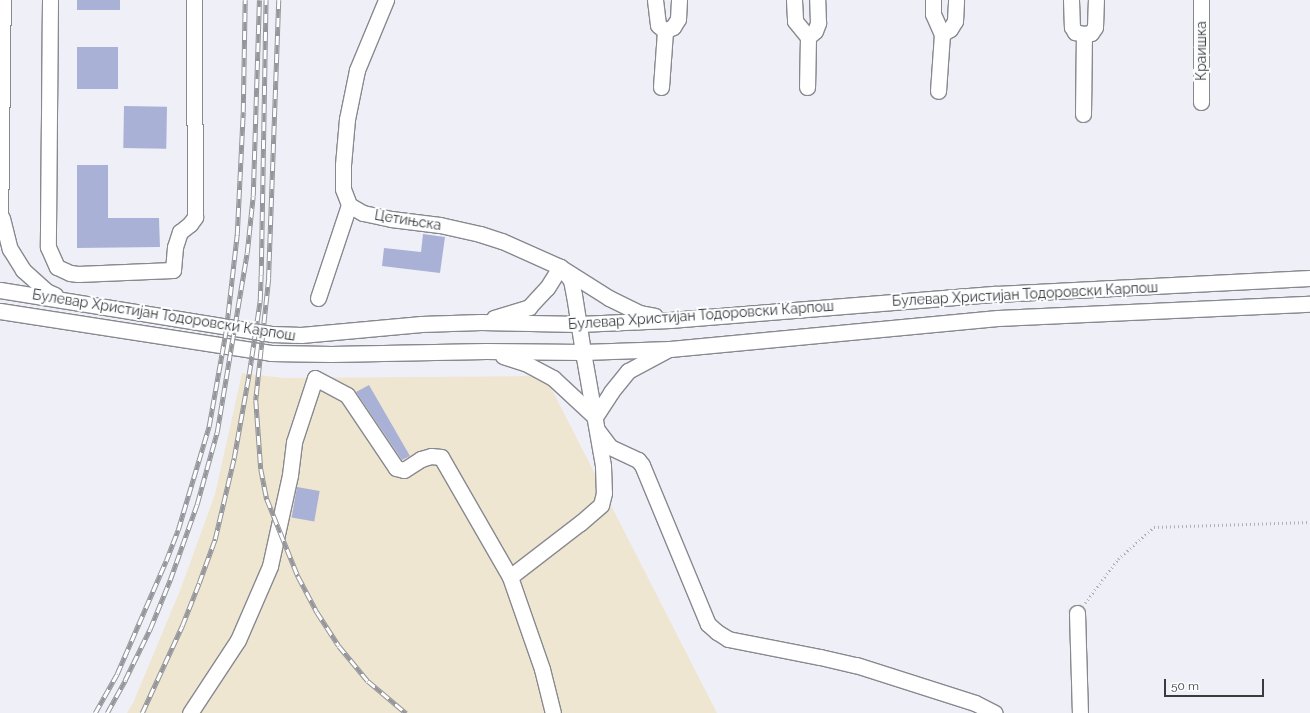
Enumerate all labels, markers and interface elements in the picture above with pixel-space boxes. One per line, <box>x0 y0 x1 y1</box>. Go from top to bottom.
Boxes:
street label: Краишка <box>1193 21 1209 81</box>
street label: Цетињска <box>373 206 443 234</box>
street label: Булевар Христијан Тодоровски Карпош <box>891 279 1159 309</box>
street label: Булевар Христијан Тодоровски Карпош <box>31 286 297 344</box>
street label: Булевар Христијан Тодоровски Карпош <box>567 297 835 333</box>
scale bar <box>1166 671 1266 697</box>
text: 50 m <box>1171 679 1199 693</box>

